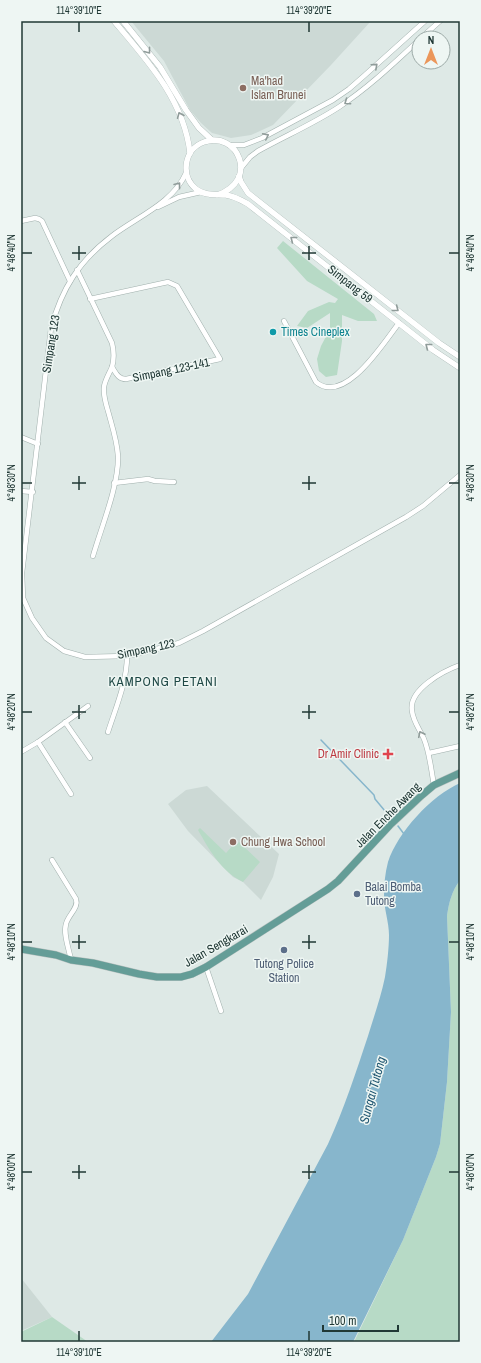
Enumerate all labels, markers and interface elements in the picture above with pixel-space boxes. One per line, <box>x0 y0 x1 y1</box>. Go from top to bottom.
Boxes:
text: 114°39'10"E <box>56 4 102 17</box>
text: 114°39'20"E <box>286 4 332 17</box>
north arrow <box>411 30 451 70</box>
text: N <box>428 33 434 47</box>
one-way arrow <box>143 46 150 53</box>
one-way arrow <box>370 64 378 71</box>
place label: Ma'had Islam Brunei <box>251 73 306 103</box>
marker: Ma'had Islam Brunei <box>238 83 248 93</box>
one-way arrow <box>344 97 351 105</box>
one-way arrow <box>177 112 185 120</box>
one-way arrow <box>262 133 269 141</box>
one-way arrow <box>174 183 181 190</box>
text: 4°48'40"N <box>5 234 18 272</box>
text: 4°48'40"N <box>464 234 477 272</box>
one-way arrow <box>290 237 297 244</box>
street label: Simpang 59 <box>324 261 376 307</box>
one-way arrow <box>392 304 399 311</box>
street label: Simpang 123 <box>39 314 63 374</box>
place label: Times Cineplex <box>281 324 350 340</box>
marker: Times Cineplex <box>268 327 278 337</box>
one-way arrow <box>425 343 432 350</box>
street label: Simpang 123-141 <box>131 354 211 386</box>
text: 4°48'30"N <box>5 464 18 502</box>
text: 4°48'30"N <box>464 464 477 502</box>
street label: Simpang 123 <box>116 635 176 663</box>
district label: KAMPONG PETANI <box>108 673 218 690</box>
text: 4°48'20"N <box>5 693 18 731</box>
text: 4°48'20"N <box>464 693 477 731</box>
one-way arrow <box>418 730 426 738</box>
place label: Dr Amir Clinic <box>318 746 379 762</box>
marker: Dr Amir Clinic <box>382 748 394 760</box>
street label: Jalan Enche Awang <box>352 778 425 851</box>
place label: Chung Hwa School <box>241 834 325 850</box>
marker: Chung Hwa School <box>228 837 238 847</box>
place label: Balai Bomba Tutong <box>365 879 422 909</box>
marker: Balai Bomba Tutong <box>352 889 362 899</box>
street label: Jalan Sengkarai <box>181 921 251 971</box>
text: 4°48'10"N <box>5 923 18 961</box>
text: 4°48'10"N <box>464 923 477 961</box>
marker: Tutong Police Station <box>279 945 289 955</box>
place label: Tutong Police Station <box>254 956 314 986</box>
water label: Sungai Tutong <box>355 1055 390 1126</box>
text: 4°48'00"N <box>5 1153 18 1191</box>
text: 4°48'00"N <box>464 1153 477 1191</box>
scale bar <box>323 1307 398 1333</box>
text: 100 m <box>329 1313 356 1329</box>
text: 114°39'10"E <box>56 1346 102 1359</box>
text: 114°39'20"E <box>286 1346 332 1359</box>

